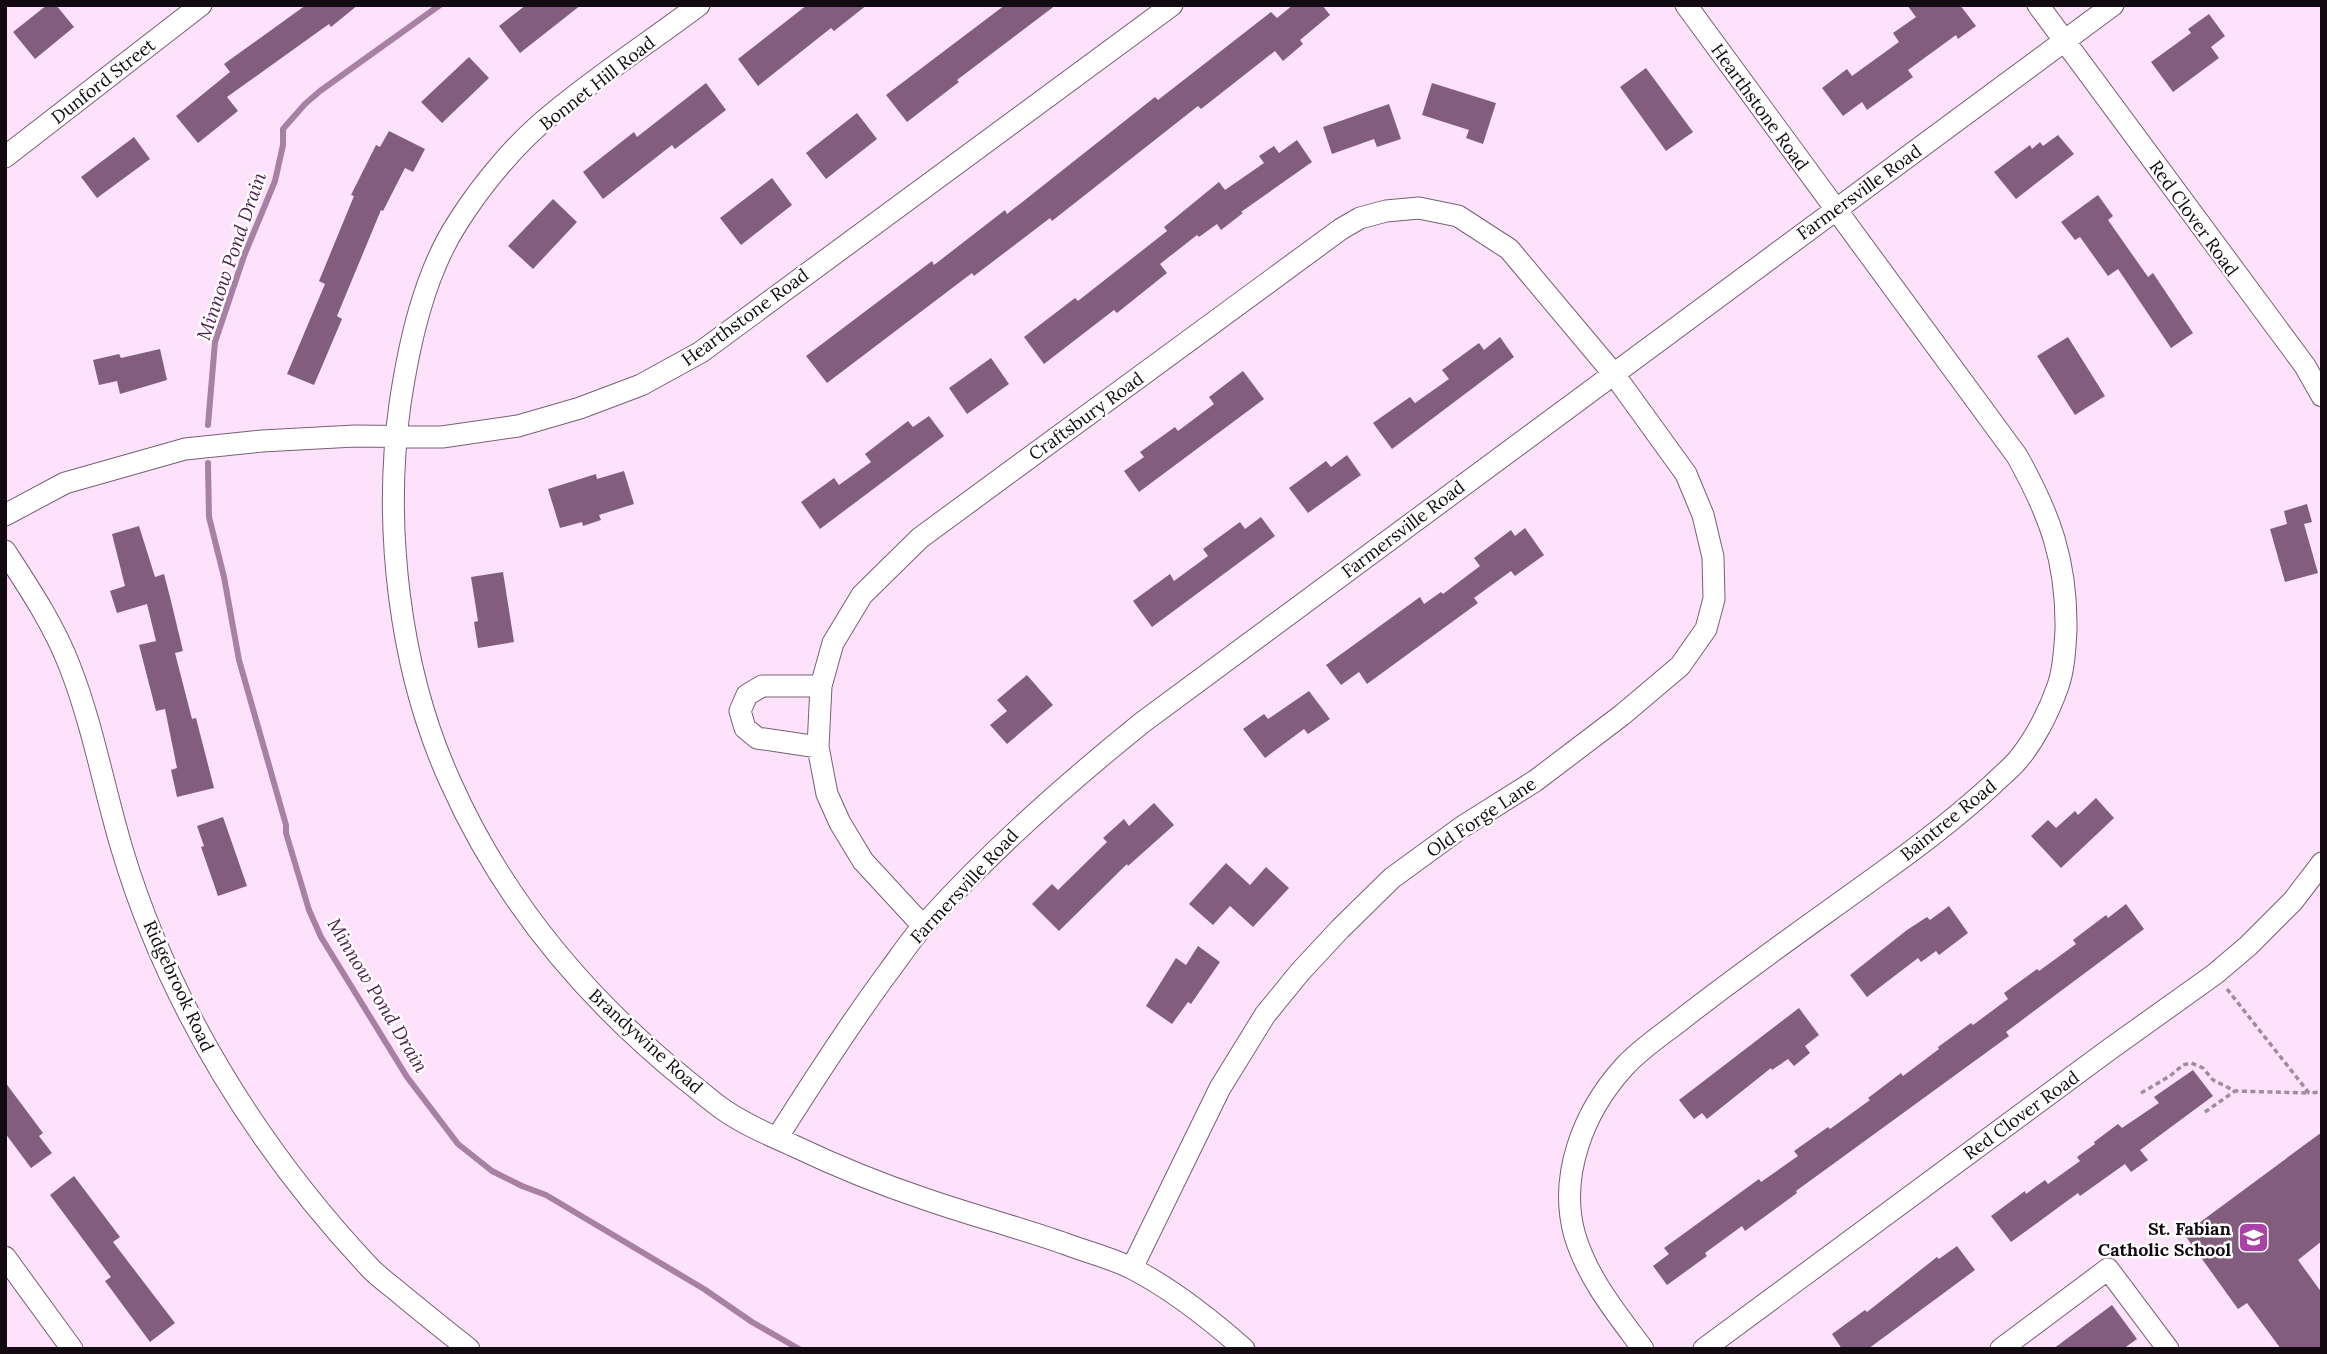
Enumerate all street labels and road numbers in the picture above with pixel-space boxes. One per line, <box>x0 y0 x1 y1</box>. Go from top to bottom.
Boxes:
street label: Bonnet Hill Road <box>535 31 659 135</box>
street label: Dunford Street <box>46 33 160 129</box>
street label: Hearthstone Road <box>1706 39 1814 175</box>
street label: Farmersville Road <box>1792 139 1926 245</box>
street label: Red Clover Road <box>2144 156 2244 280</box>
street label: Hearthstone Road <box>677 263 813 371</box>
street label: Craftsbury Road <box>1024 366 1148 465</box>
street label: Farmersville Road <box>1337 475 1469 583</box>
street label: Old Forge Lane <box>1422 772 1541 862</box>
street label: Baintree Road <box>1895 774 2001 866</box>
street label: Farmersville Road <box>905 824 1023 948</box>
street label: Ridgebrook Road <box>139 917 220 1055</box>
street label: Brandywine Road <box>584 984 708 1098</box>
street label: Red Clover Road <box>1959 1065 2083 1165</box>

